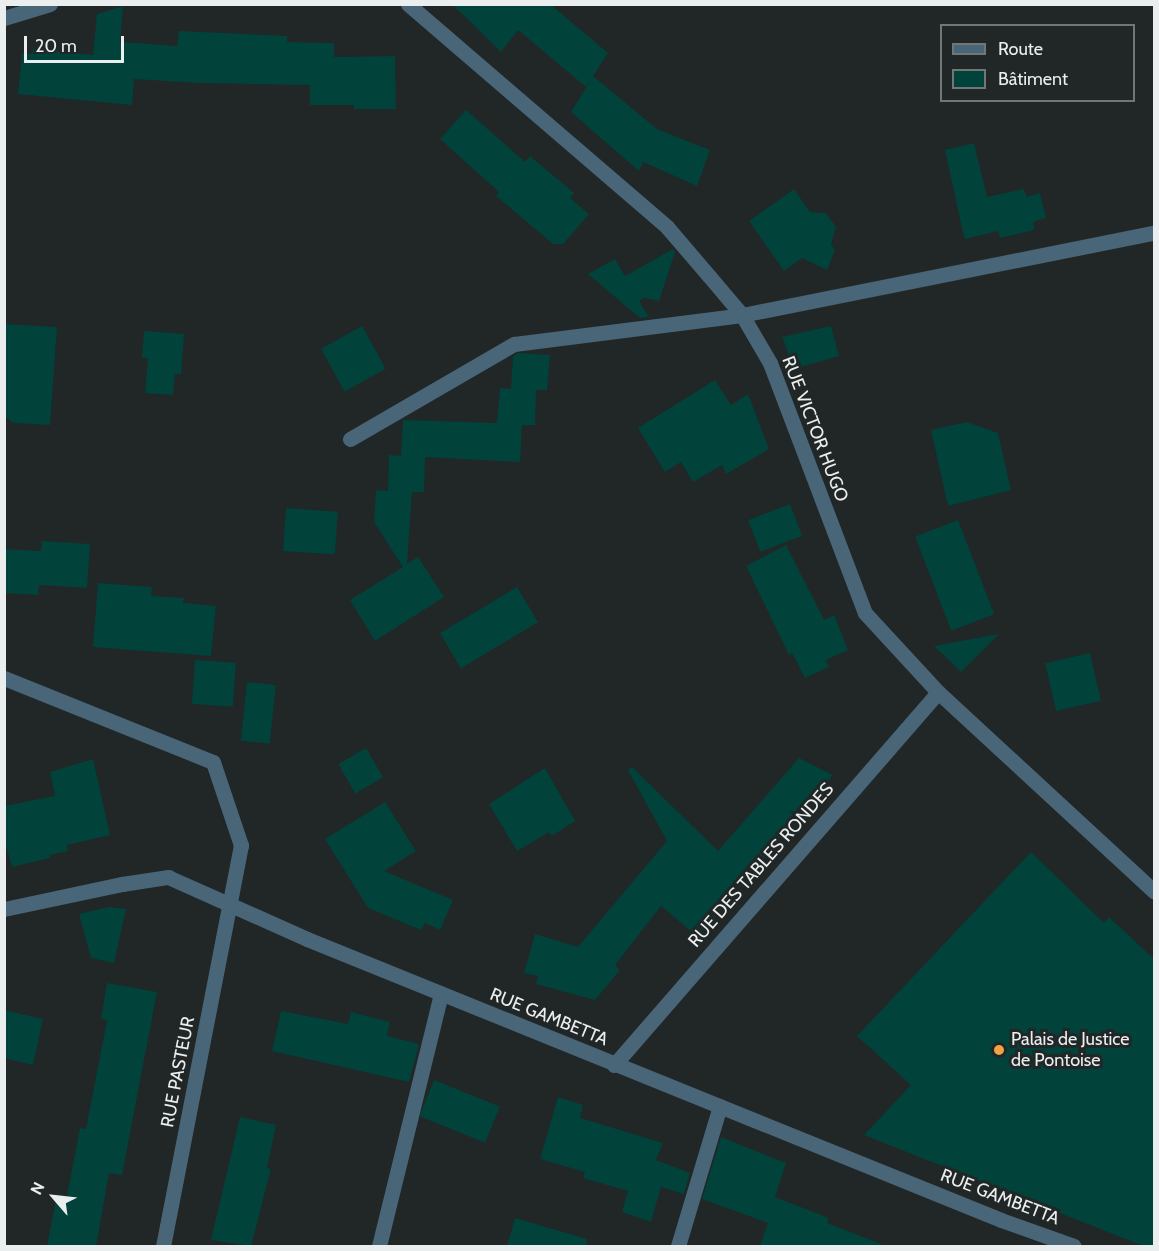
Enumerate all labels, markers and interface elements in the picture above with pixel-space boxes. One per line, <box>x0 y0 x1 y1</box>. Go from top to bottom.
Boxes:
scale bar <box>27 24 128 62</box>
legend <box>940 24 1135 102</box>
text: 20 m <box>35 35 77 57</box>
text: Route <box>998 38 1043 60</box>
text: Bâtiment <box>998 68 1068 90</box>
street label: RUE VICTOR HUGO <box>777 353 853 505</box>
street label: RUE DES TABLES RONDES <box>684 778 838 952</box>
street label: RUE GAMBETTA <box>487 983 611 1051</box>
street label: RUE PASTEUR <box>157 1015 199 1129</box>
place label: Palais de Justice de Pontoise <box>1011 1029 1130 1072</box>
marker: Palais de Justice de Pontoise <box>992 1043 1006 1057</box>
street label: RUE GAMBETTA <box>937 1164 1063 1230</box>
north arrow <box>24 1167 84 1227</box>
text: N <box>27 1179 49 1198</box>

